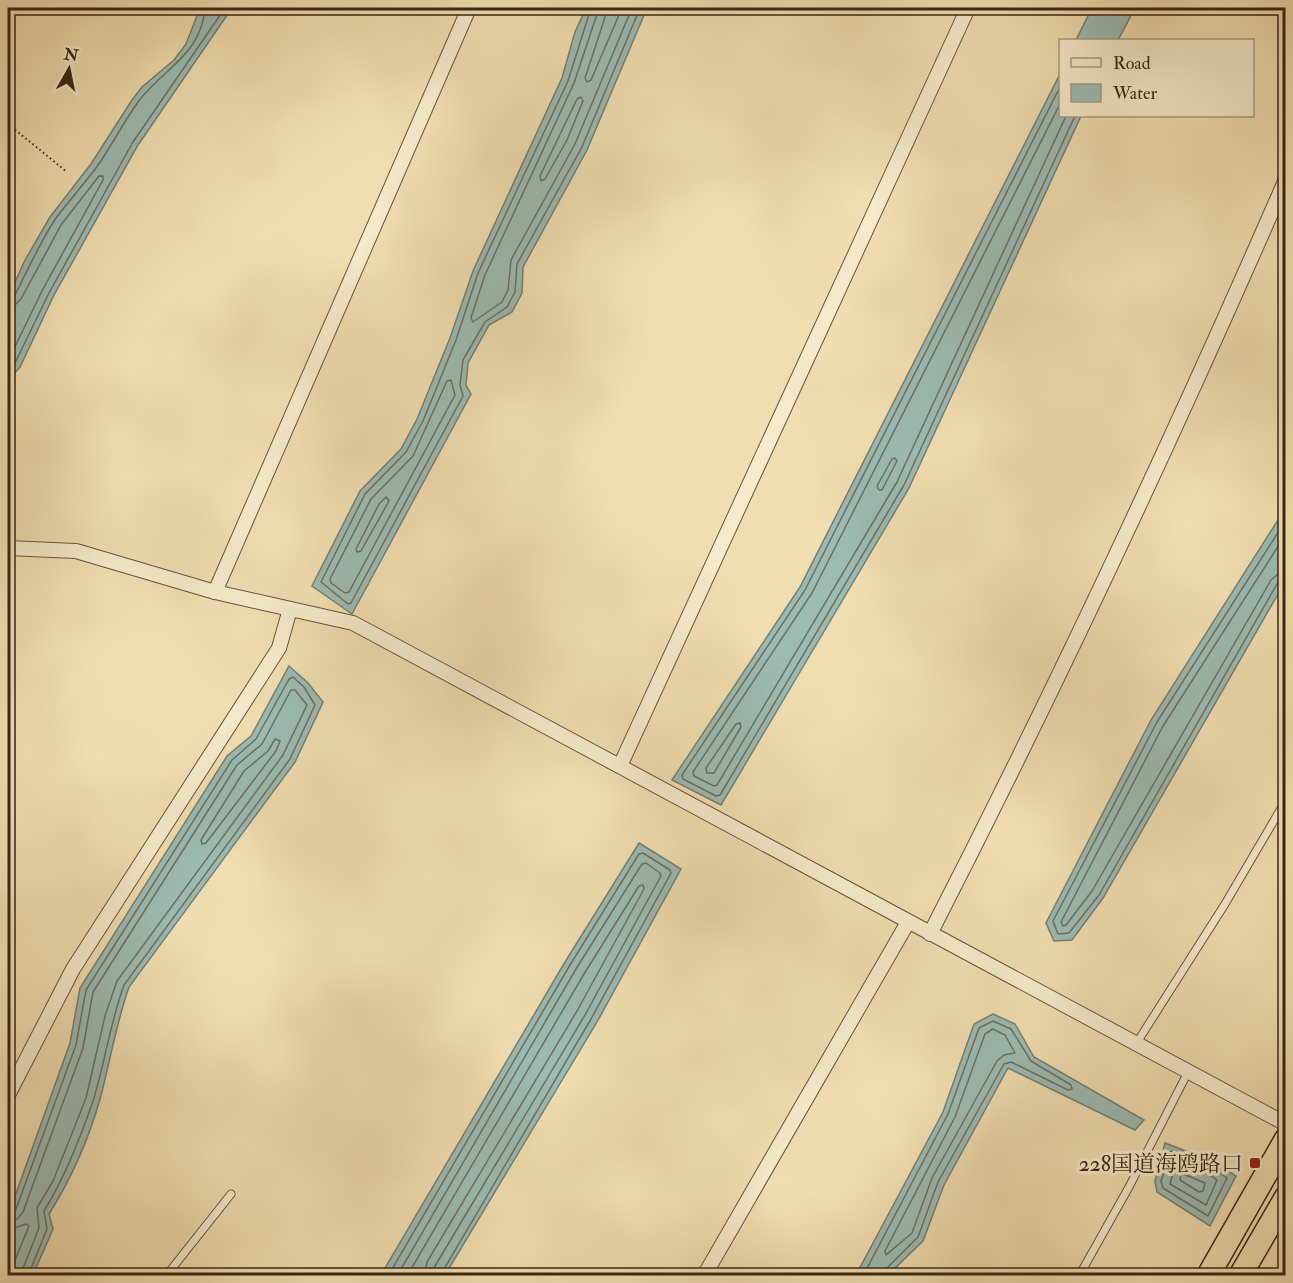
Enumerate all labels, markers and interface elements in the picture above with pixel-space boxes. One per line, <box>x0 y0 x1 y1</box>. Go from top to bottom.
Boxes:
north arrow <box>39 39 99 99</box>
legend <box>1059 39 1254 117</box>
text: N <box>62 44 80 66</box>
text: Road <box>1113 52 1151 75</box>
text: Water <box>1112 82 1157 105</box>
place label: 228国道海鸥路口 <box>1078 1150 1243 1178</box>
marker: 228国道海鸥路口 <box>1248 1156 1262 1170</box>

